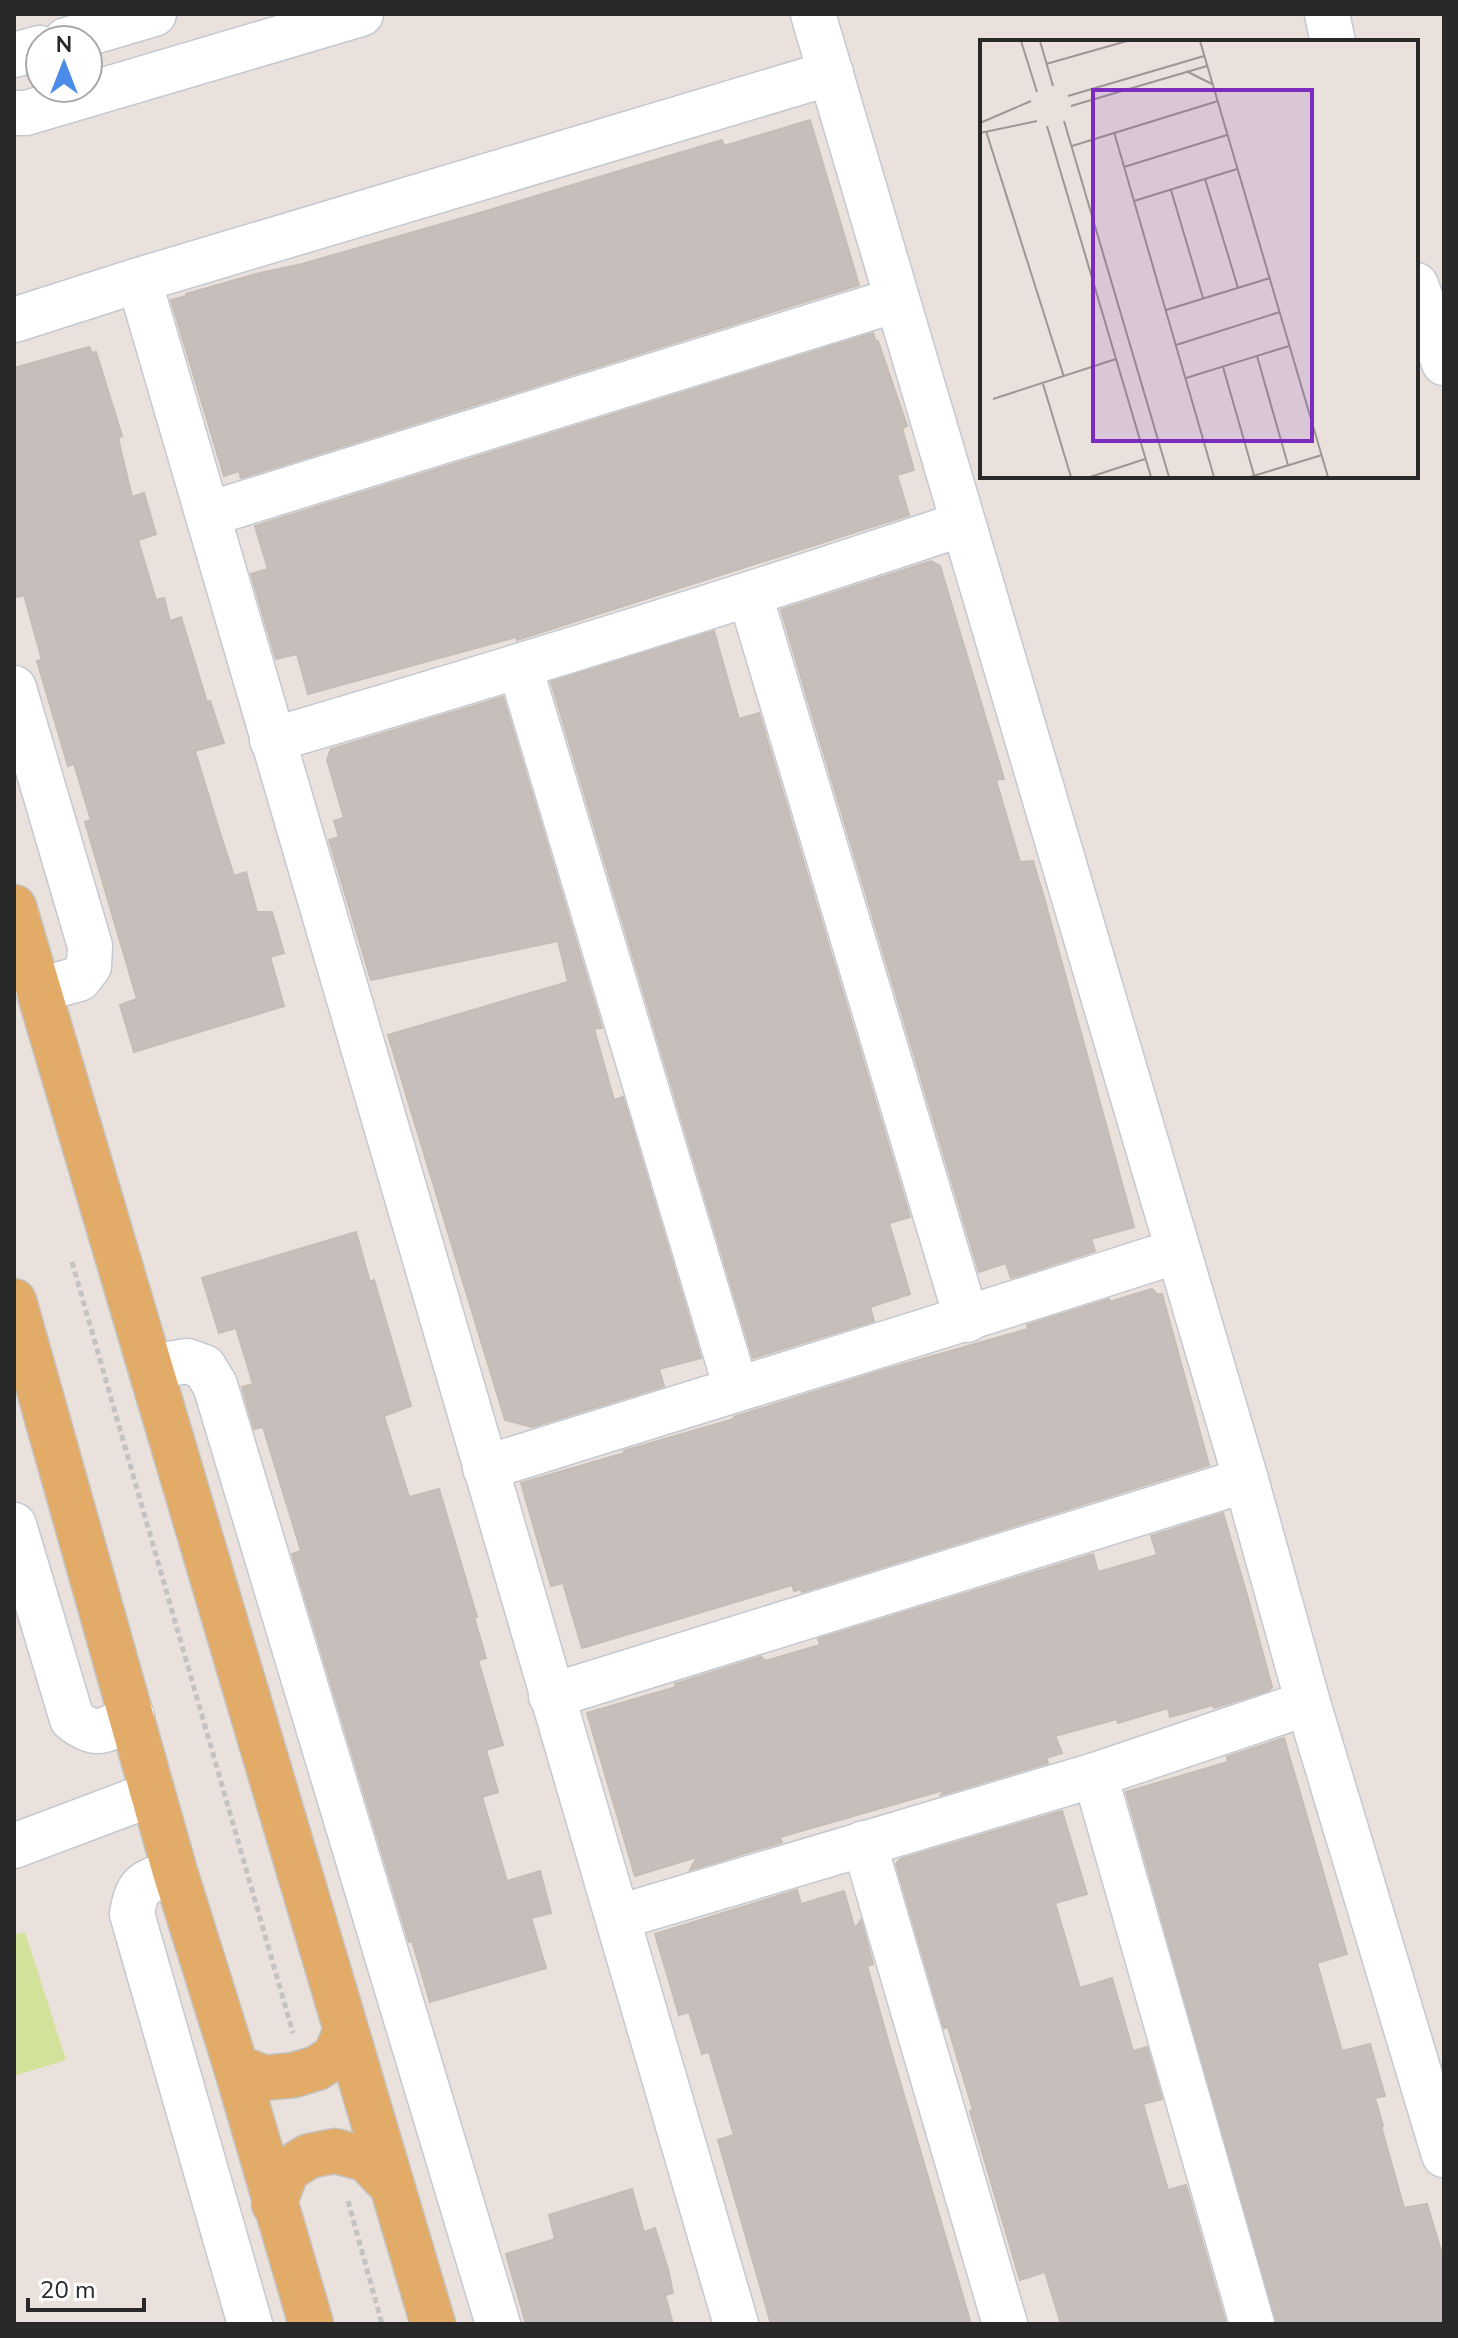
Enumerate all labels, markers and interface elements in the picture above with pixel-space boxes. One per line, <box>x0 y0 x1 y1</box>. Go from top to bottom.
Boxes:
north arrow <box>24 24 104 104</box>
text: N <box>56 30 72 60</box>
inset map <box>980 40 1418 478</box>
scale bar <box>28 2262 144 2312</box>
text: 20 m <box>40 2274 96 2306</box>

